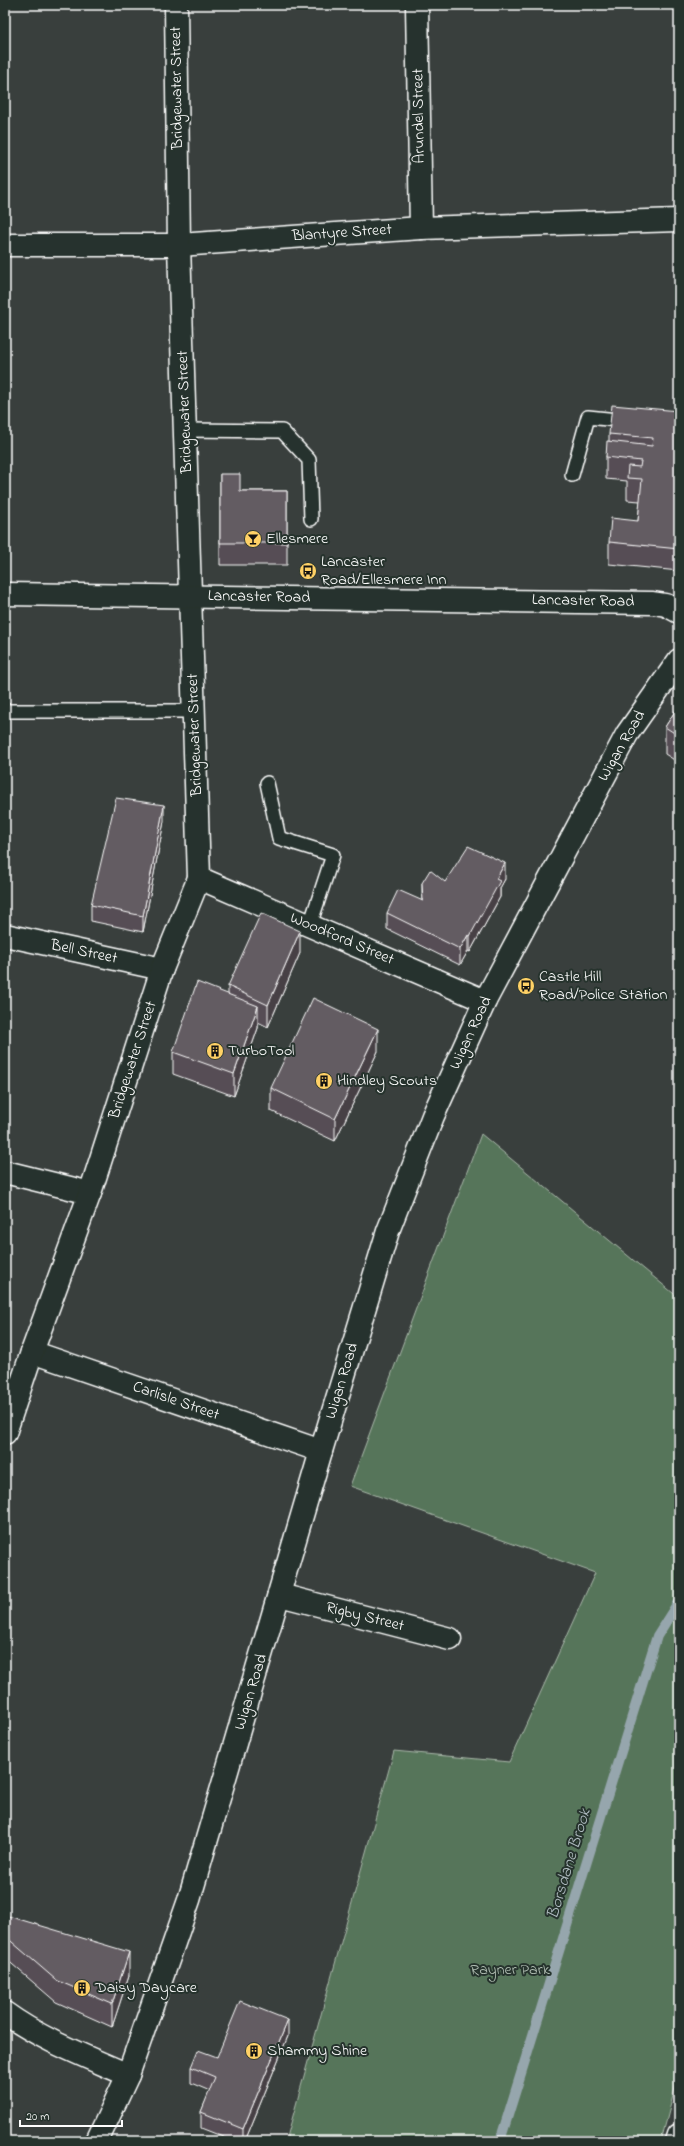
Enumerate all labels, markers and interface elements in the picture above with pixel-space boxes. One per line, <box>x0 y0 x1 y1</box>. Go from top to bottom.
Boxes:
street label: Bridgewater Street <box>164 26 190 151</box>
street label: Arundel Street <box>406 68 432 164</box>
street label: Blantyre Street <box>290 218 393 249</box>
street label: Bridgewater Street <box>171 350 199 475</box>
place label: Ellesmere <box>266 527 329 551</box>
bar icon: Ellesmere <box>243 529 263 549</box>
place label: Lancaster Road/Ellesmere Inn <box>321 550 447 592</box>
bus stop icon: Lancaster Road/Ellesmere Inn <box>298 561 318 581</box>
street label: Lancaster Road <box>207 584 311 610</box>
street label: Lancaster Road <box>531 588 635 614</box>
street label: Bridgewater Street <box>181 673 209 798</box>
street label: Wigan Road <box>592 706 652 786</box>
street label: Woodford Street <box>286 906 398 972</box>
street label: Bell Street <box>47 933 120 971</box>
place label: Castle Hill Road/Police Station <box>539 965 668 1007</box>
bus stop icon: Castle Hill Road/Police Station <box>516 976 536 996</box>
street label: Wigan Road <box>444 992 498 1074</box>
street label: Bridgewater Street <box>102 997 164 1123</box>
place label: TurboTool <box>228 1039 295 1063</box>
building icon: TurboTool <box>205 1041 225 1061</box>
place label: Hindley Scouts <box>337 1069 437 1093</box>
building icon: Hindley Scouts <box>314 1071 334 1091</box>
street label: Wigan Road <box>319 1340 365 1422</box>
street label: Carlisle Street <box>129 1375 223 1427</box>
street label: Rigby Street <box>323 1596 407 1638</box>
street label: Wigan Road <box>228 1651 274 1733</box>
water label: Borsdane Brook <box>540 1804 598 1922</box>
park label: Rayner Park <box>470 1958 551 1982</box>
place label: Daisy Daycare <box>94 1976 198 2000</box>
building icon: Daisy Daycare <box>72 1978 92 1998</box>
place label: Shammy Shine <box>267 2039 368 2063</box>
building icon: Shammy Shine <box>244 2041 264 2061</box>
scale bar <box>20 2102 122 2128</box>
text: 20 m <box>26 2108 49 2126</box>

